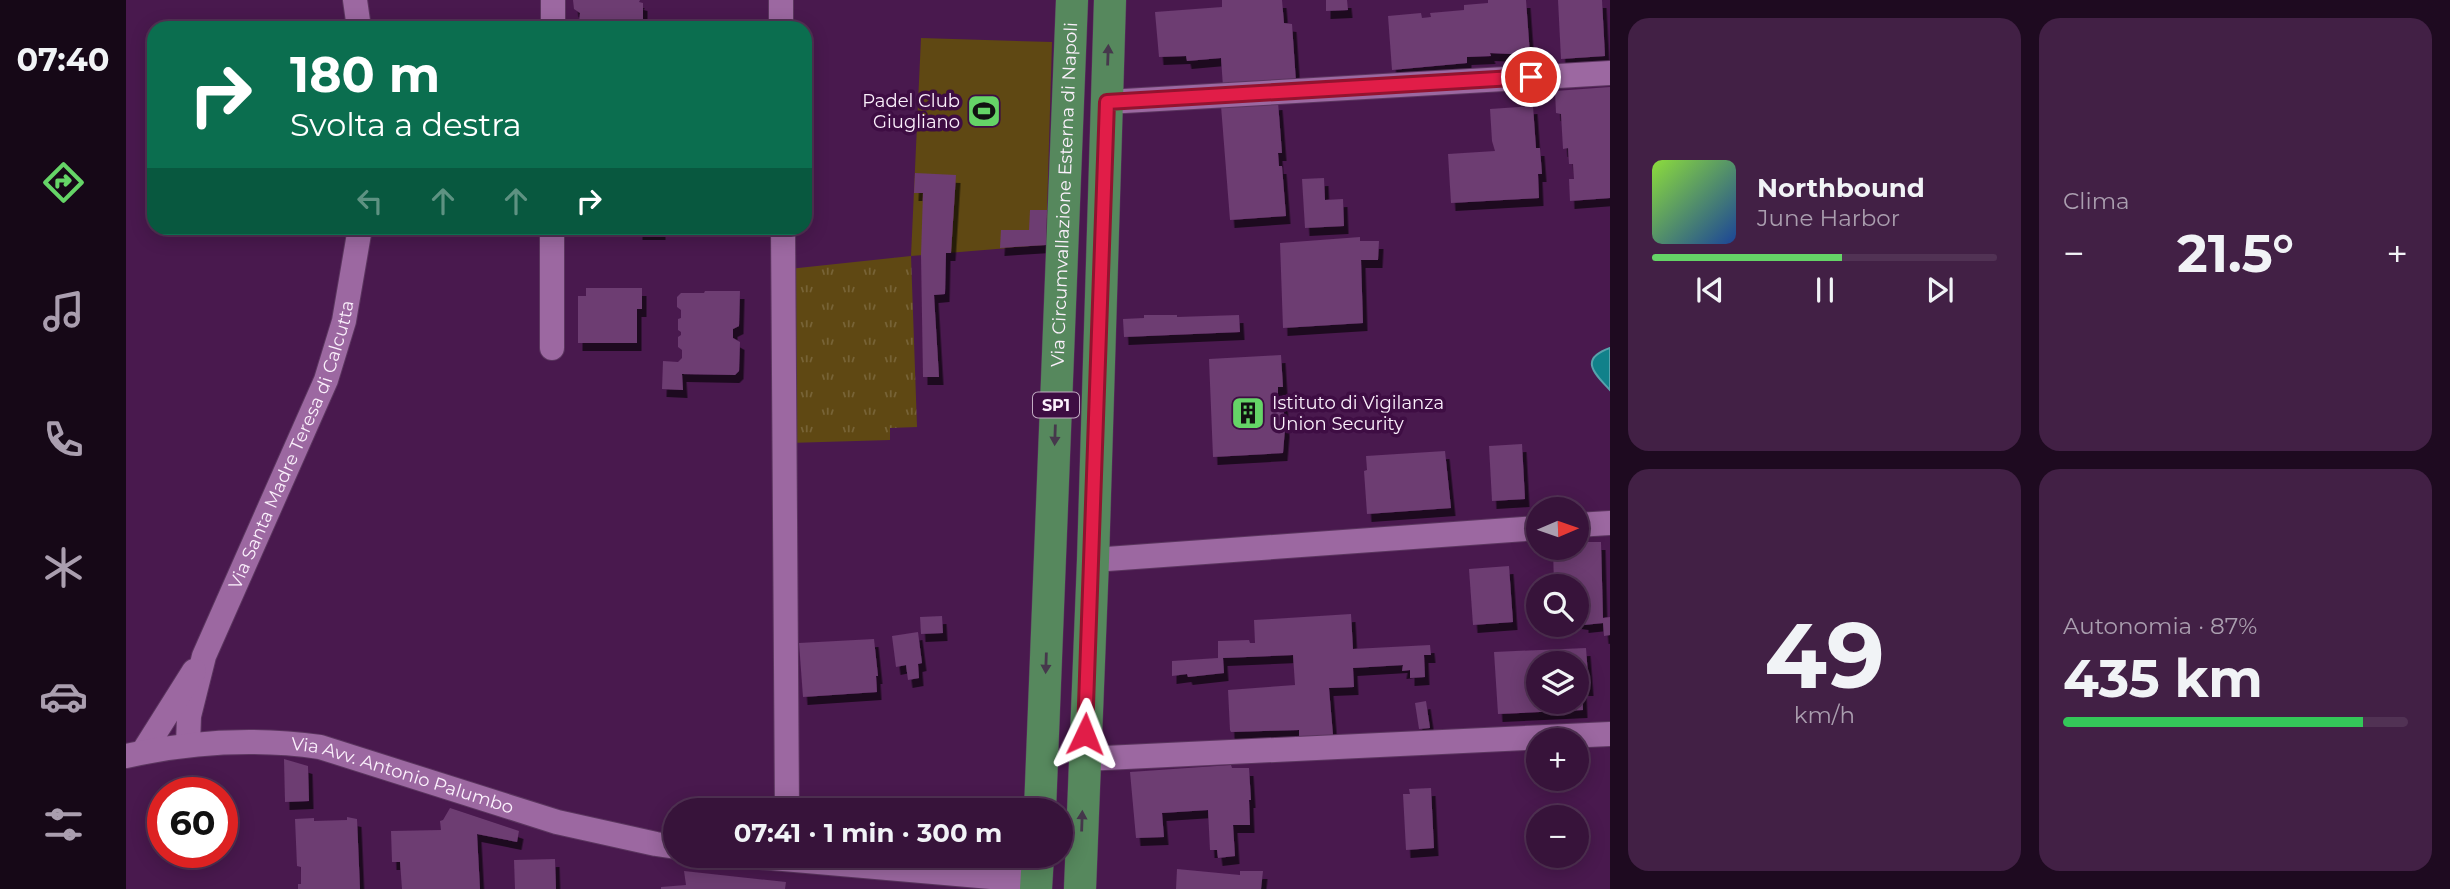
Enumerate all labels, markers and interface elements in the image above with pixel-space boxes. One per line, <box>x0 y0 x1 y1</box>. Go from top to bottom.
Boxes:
street label: Via Circumvallazione Esterna di Napoli <box>1047 22 1082 367</box>
text: 07:40 <box>17 40 109 79</box>
one-way arrow <box>1103 44 1114 66</box>
text: 180 m <box>290 45 440 104</box>
pin <box>1501 47 1561 107</box>
icon: right <box>175 49 266 140</box>
icon: arrive <box>1512 58 1550 96</box>
place label: Padel Club Giugliano <box>862 90 960 133</box>
sports icon: Padel Club Giugliano <box>965 92 1003 130</box>
text: Svolta a destra <box>290 105 522 144</box>
icon: directions <box>39 158 88 207</box>
text: Northbound <box>1757 172 1925 204</box>
icon: left <box>351 182 389 220</box>
icon: ahead <box>424 182 462 220</box>
icon: ahead <box>497 182 535 220</box>
icon: right <box>570 182 608 220</box>
text: Clima <box>2063 187 2130 215</box>
text: June Harbor <box>1757 204 1900 232</box>
text: 21.5° <box>2177 222 2294 285</box>
text: − <box>2063 230 2085 277</box>
text: + <box>2386 230 2408 277</box>
icon: previous <box>1691 271 1729 309</box>
icon: pause <box>1806 271 1844 309</box>
icon: next <box>1921 271 1959 309</box>
icon: music <box>39 287 88 336</box>
street label: Via Santa Madre Teresa di Calcutta <box>224 299 358 593</box>
road number: SP1 <box>1033 392 1079 418</box>
place label: Istituto di Vigilanza Union Security <box>1272 392 1444 435</box>
building icon: Istituto di Vigilanza Union Security <box>1229 394 1267 432</box>
icon: phone <box>39 415 88 464</box>
one-way arrow <box>1049 425 1060 447</box>
north arrow <box>1526 497 1589 560</box>
map controls <box>1526 497 1589 868</box>
icon: climate <box>39 543 88 592</box>
button: search <box>1526 574 1589 637</box>
text: 49 <box>1764 600 1885 711</box>
text: Autonomia · 87% <box>2063 612 2257 640</box>
text: 435 km <box>2063 647 2263 710</box>
button: layers <box>1526 651 1589 714</box>
one-way arrow <box>1040 652 1051 674</box>
icon: car <box>39 672 88 721</box>
position arrow <box>1048 697 1122 771</box>
text: km/h <box>1794 701 1855 729</box>
button: + <box>1526 728 1589 791</box>
street label: Via Avv. Antonio Palumbo <box>290 733 516 819</box>
speed limit sign: 60 <box>147 777 238 868</box>
icon: filters <box>39 800 88 849</box>
button: − <box>1526 805 1589 868</box>
one-way arrow <box>1077 810 1088 832</box>
text: 07:41 · 1 min · 300 m <box>734 817 1002 849</box>

